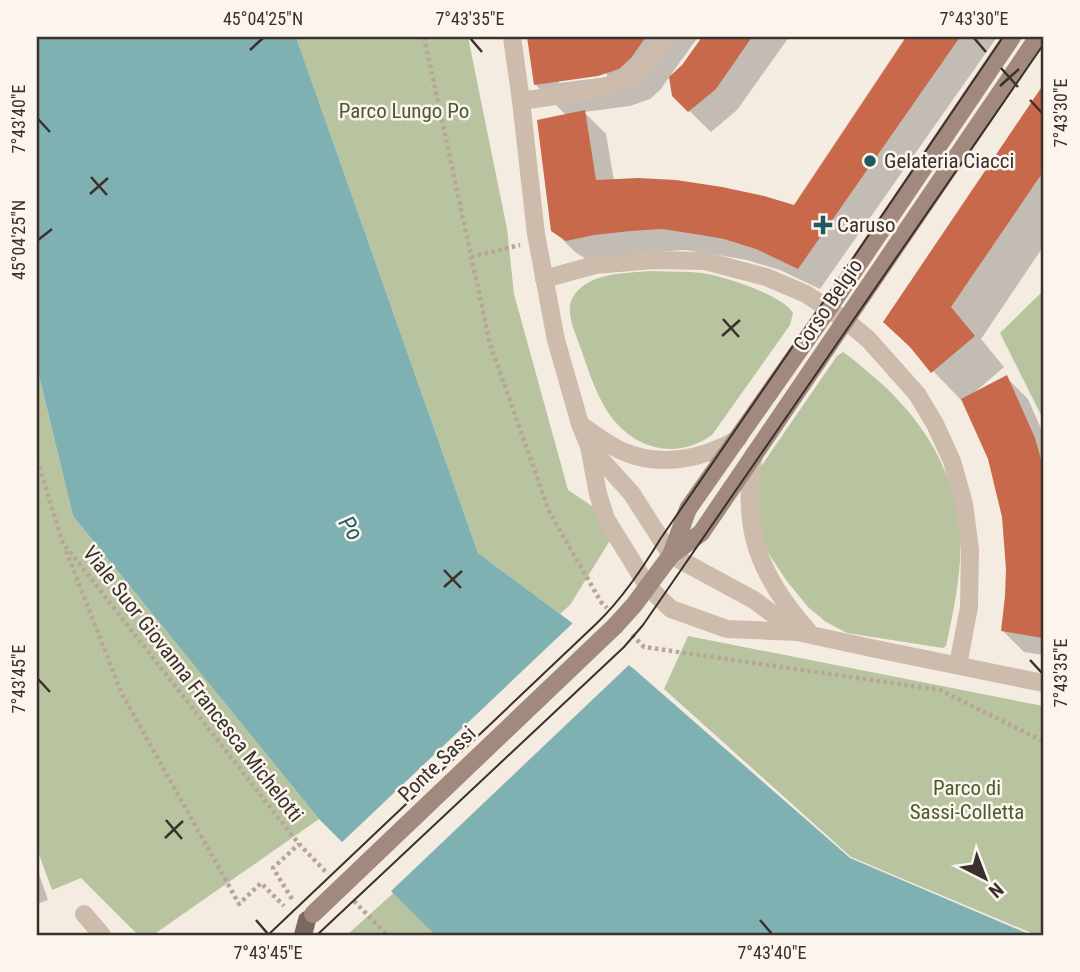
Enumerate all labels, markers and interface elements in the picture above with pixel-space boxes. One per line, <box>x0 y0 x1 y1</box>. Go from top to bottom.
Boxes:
text: 45°04'25"N <box>223 8 303 29</box>
text: 7°43'35"E <box>435 8 505 29</box>
text: 7°43'30"E <box>939 8 1009 29</box>
text: 7°43'30"E <box>1050 78 1071 148</box>
text: 7°43'40"E <box>8 84 29 154</box>
park label: Parco Lungo Po <box>339 99 469 123</box>
place label: Gelateria Ciacci <box>884 149 1014 173</box>
marker: Gelateria Ciacci <box>862 153 878 169</box>
text: 45°04'25"N <box>8 200 29 280</box>
place label: Caruso <box>837 213 896 237</box>
marker: Caruso <box>815 217 831 233</box>
street label: Corso Belgio <box>789 254 867 356</box>
water label: Po <box>333 511 368 546</box>
street label: Viale Suor Giovanna Francesca Michelotti <box>78 541 308 827</box>
text: 7°43'35"E <box>1050 638 1071 708</box>
text: 7°43'45"E <box>8 644 29 714</box>
street label: Ponte Sassi <box>393 721 481 807</box>
park label: Parco di Sassi-Colletta <box>910 776 1024 824</box>
north arrow <box>950 842 1020 912</box>
text: N <box>984 878 1008 903</box>
text: 7°43'45"E <box>233 942 303 963</box>
text: 7°43'40"E <box>737 942 807 963</box>

